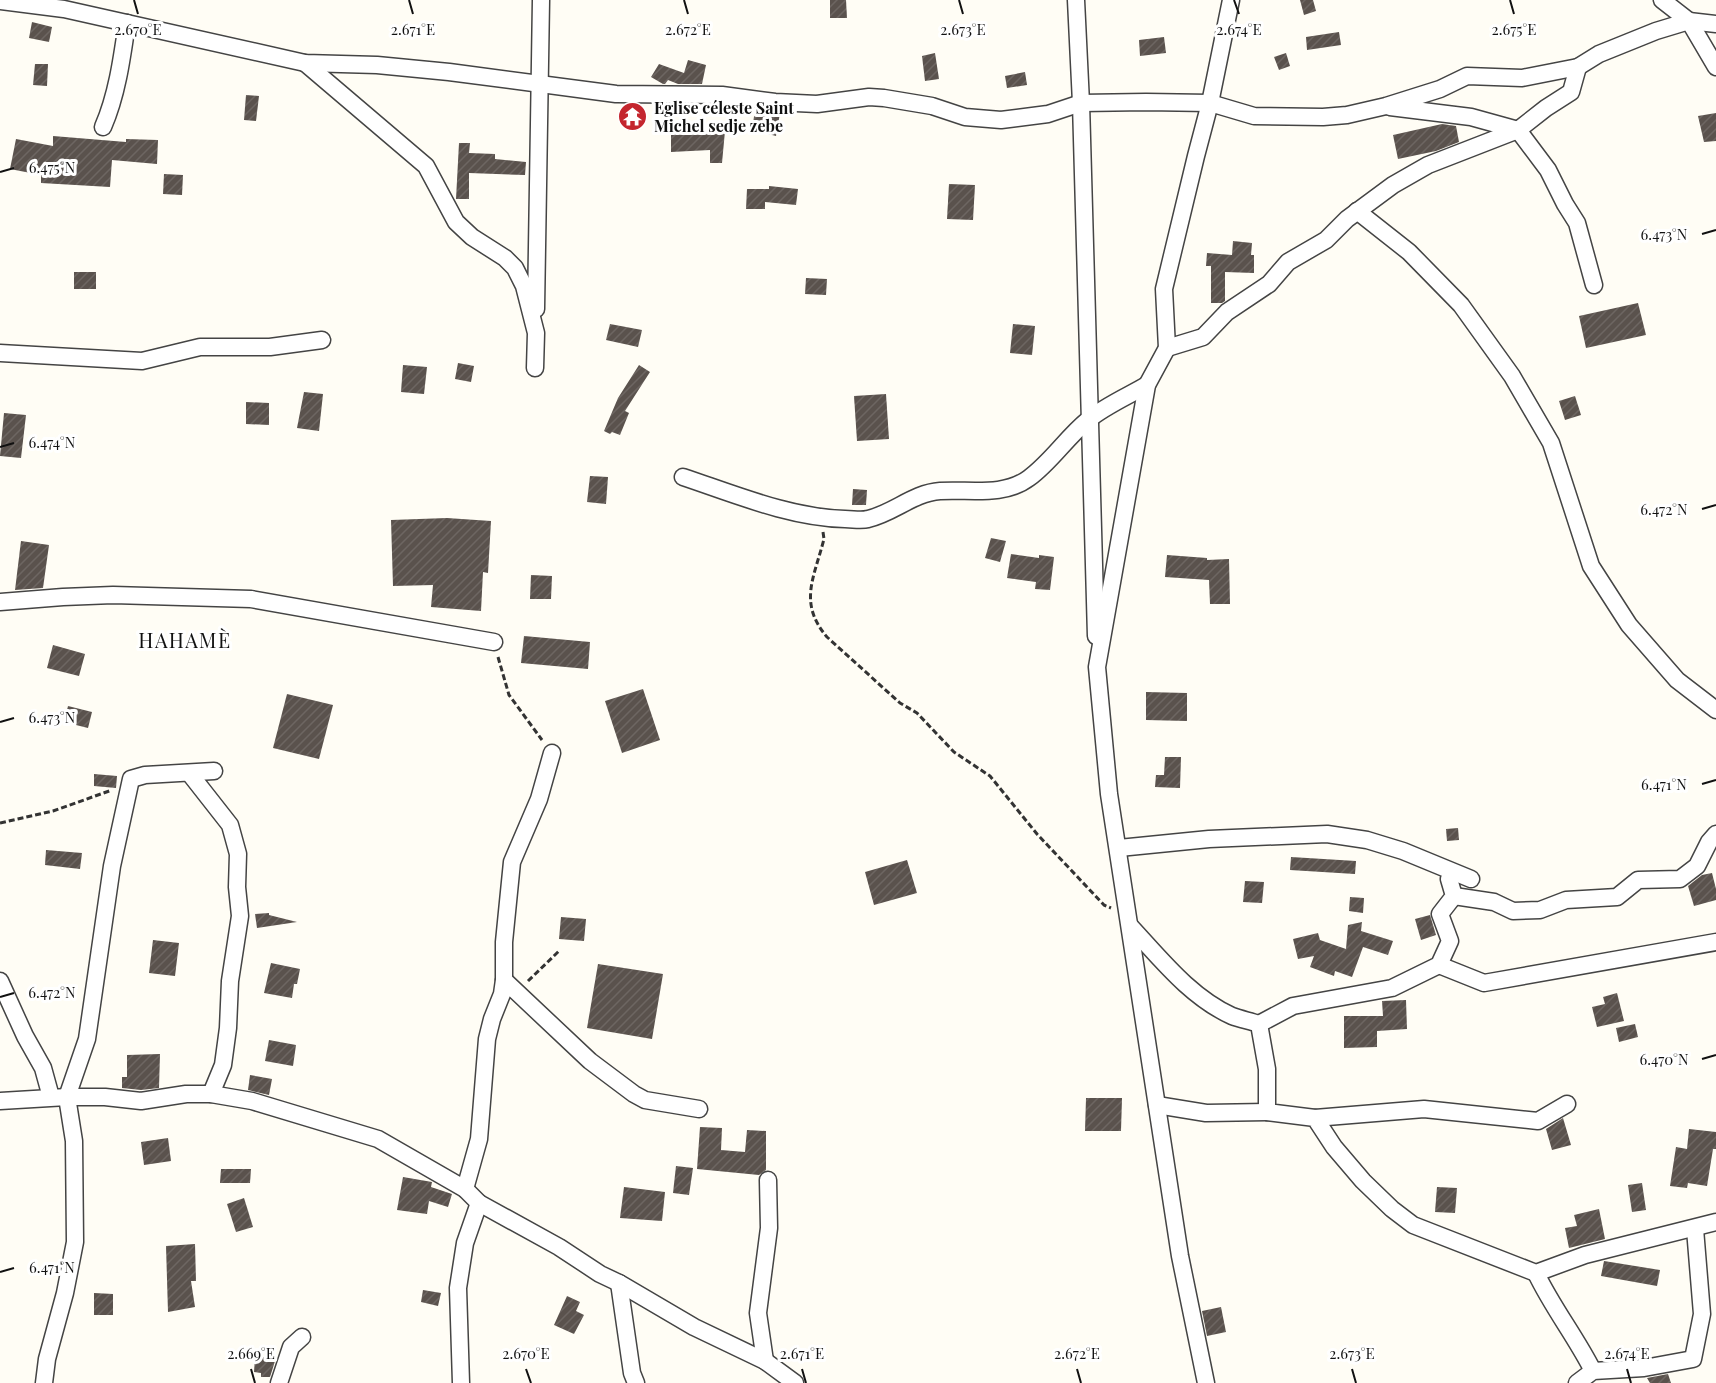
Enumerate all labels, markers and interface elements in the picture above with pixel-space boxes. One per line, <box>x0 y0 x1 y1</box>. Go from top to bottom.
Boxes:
text: 2.670°E <box>114 19 162 39</box>
text: 2.671°E <box>391 19 435 39</box>
text: 2.672°E <box>665 19 711 39</box>
text: 2.673°E <box>940 19 986 39</box>
text: 2.674°E <box>1216 19 1262 39</box>
text: 2.675°E <box>1491 19 1537 39</box>
place label: Eglise céleste Saint Michel sedje zebe <box>654 97 794 136</box>
temple icon: Eglise céleste Saint Michel sedje zebe <box>617 100 649 132</box>
text: 6.475°N <box>29 157 76 177</box>
text: 6.473°N <box>1641 224 1688 244</box>
text: 6.474°N <box>29 432 76 452</box>
text: 6.472°N <box>1640 499 1688 519</box>
district label: HAHAMÈ <box>138 626 232 653</box>
text: 6.473°N <box>29 707 76 727</box>
text: 6.471°N <box>1641 774 1687 794</box>
text: 6.472°N <box>28 982 76 1002</box>
text: 6.470°N <box>1640 1049 1689 1069</box>
text: 6.471°N <box>29 1257 75 1277</box>
text: 2.669°E <box>227 1343 275 1363</box>
text: 2.670°E <box>502 1343 550 1363</box>
text: 2.671°E <box>780 1343 824 1363</box>
text: 2.672°E <box>1054 1343 1100 1363</box>
text: 2.673°E <box>1329 1343 1375 1363</box>
text: 2.674°E <box>1604 1343 1650 1363</box>

